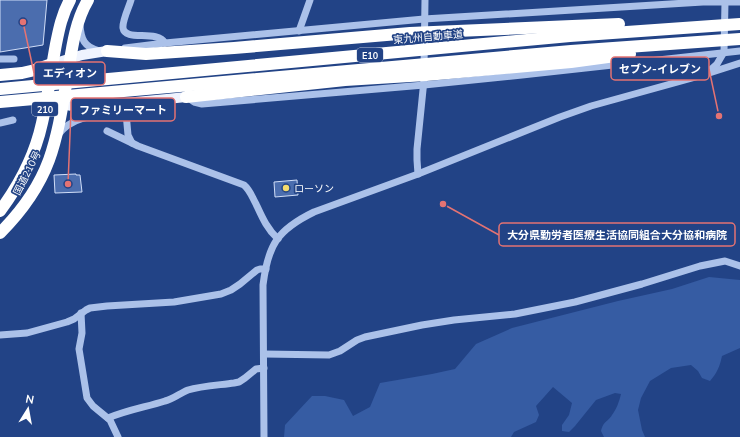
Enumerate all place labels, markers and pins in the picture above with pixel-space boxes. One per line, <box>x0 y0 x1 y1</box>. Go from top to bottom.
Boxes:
callout: セブン-イレブン <box>611 57 709 80</box>
callout: エディオン <box>34 62 105 85</box>
callout: ファミリーマート <box>71 98 175 121</box>
place label: ローソン <box>294 182 334 195</box>
marker: ローソン <box>281 183 291 193</box>
callout: 大分県勤労者医療生活協同組合大分協和病院 <box>499 223 735 246</box>

